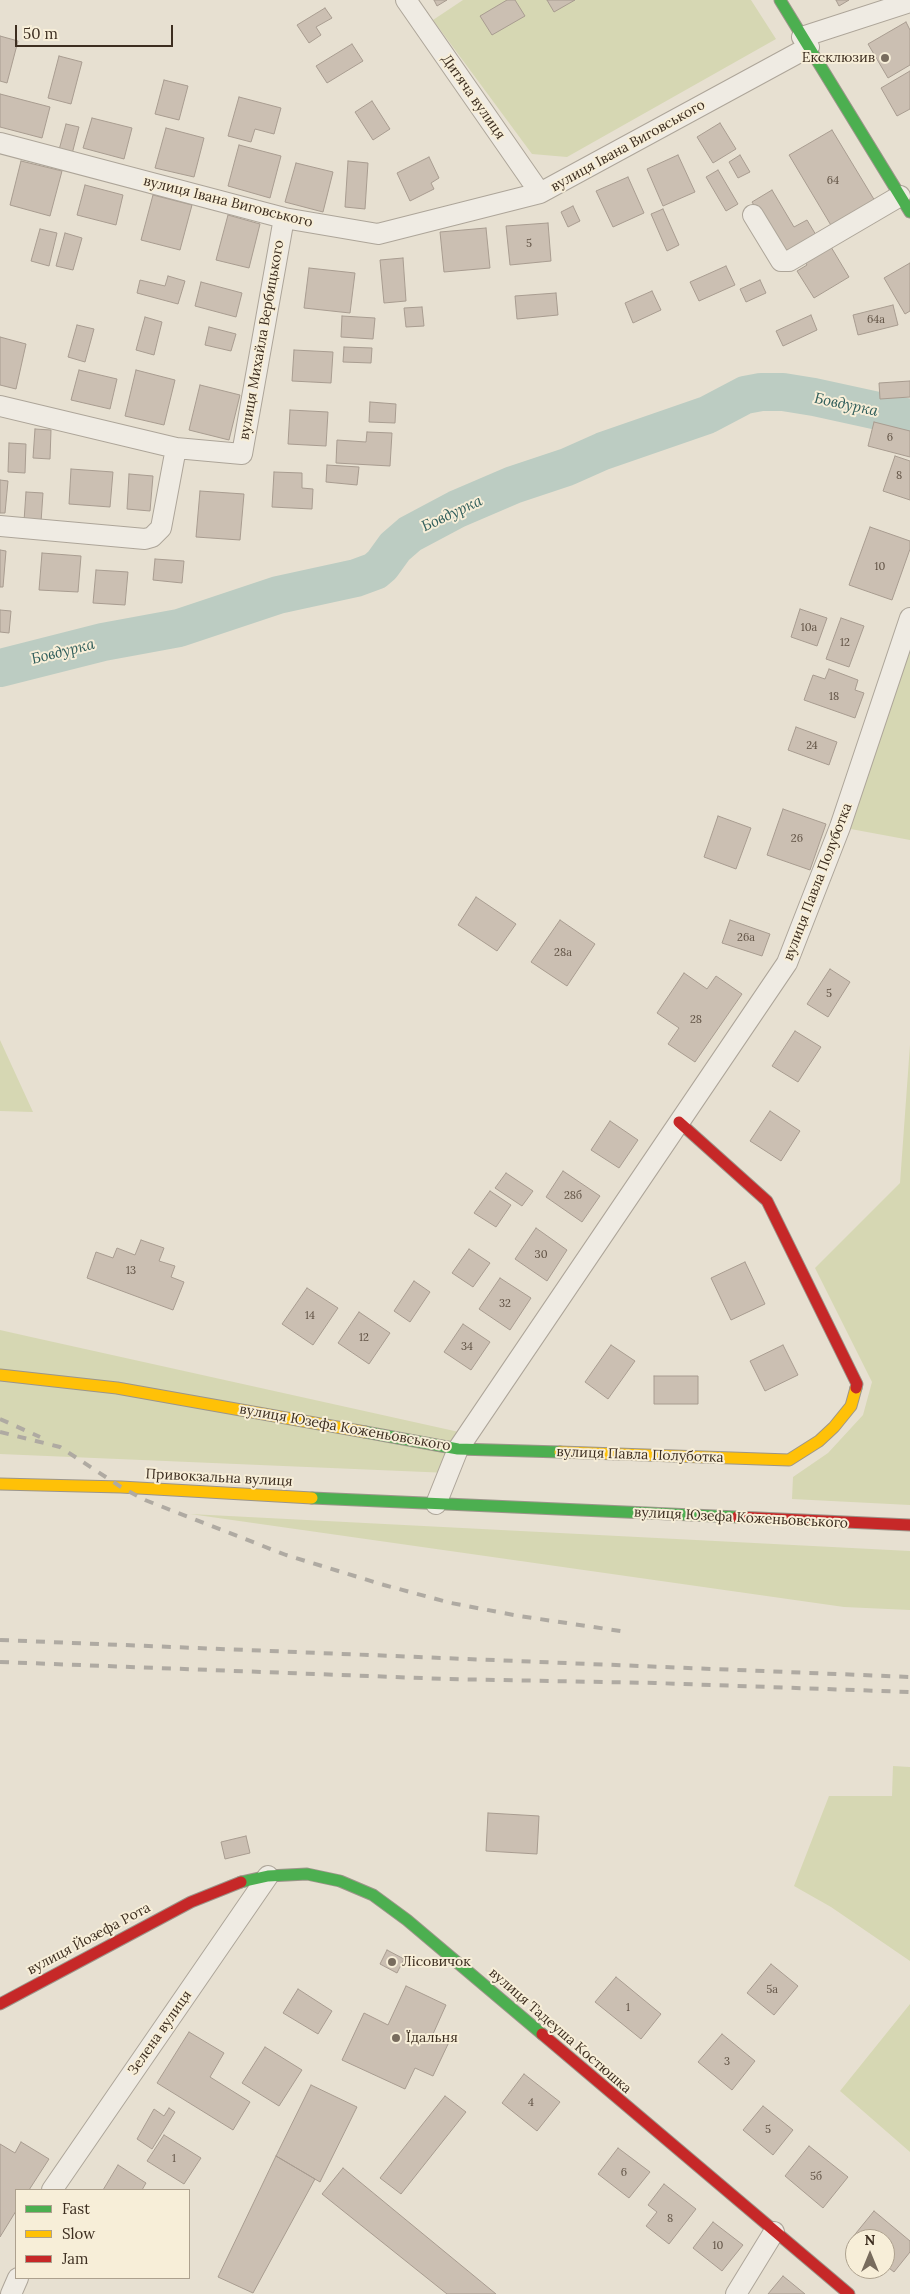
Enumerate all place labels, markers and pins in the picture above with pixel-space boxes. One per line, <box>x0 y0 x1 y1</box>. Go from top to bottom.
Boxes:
place label: Ексклюзив <box>802 50 875 66</box>
marker: Ексклюзив <box>879 52 891 64</box>
place label: Лісовичок <box>402 1954 471 1970</box>
marker: Лісовичок <box>386 1956 398 1968</box>
place label: Їдальня <box>406 2030 458 2046</box>
marker: Їдальня <box>390 2032 402 2044</box>

